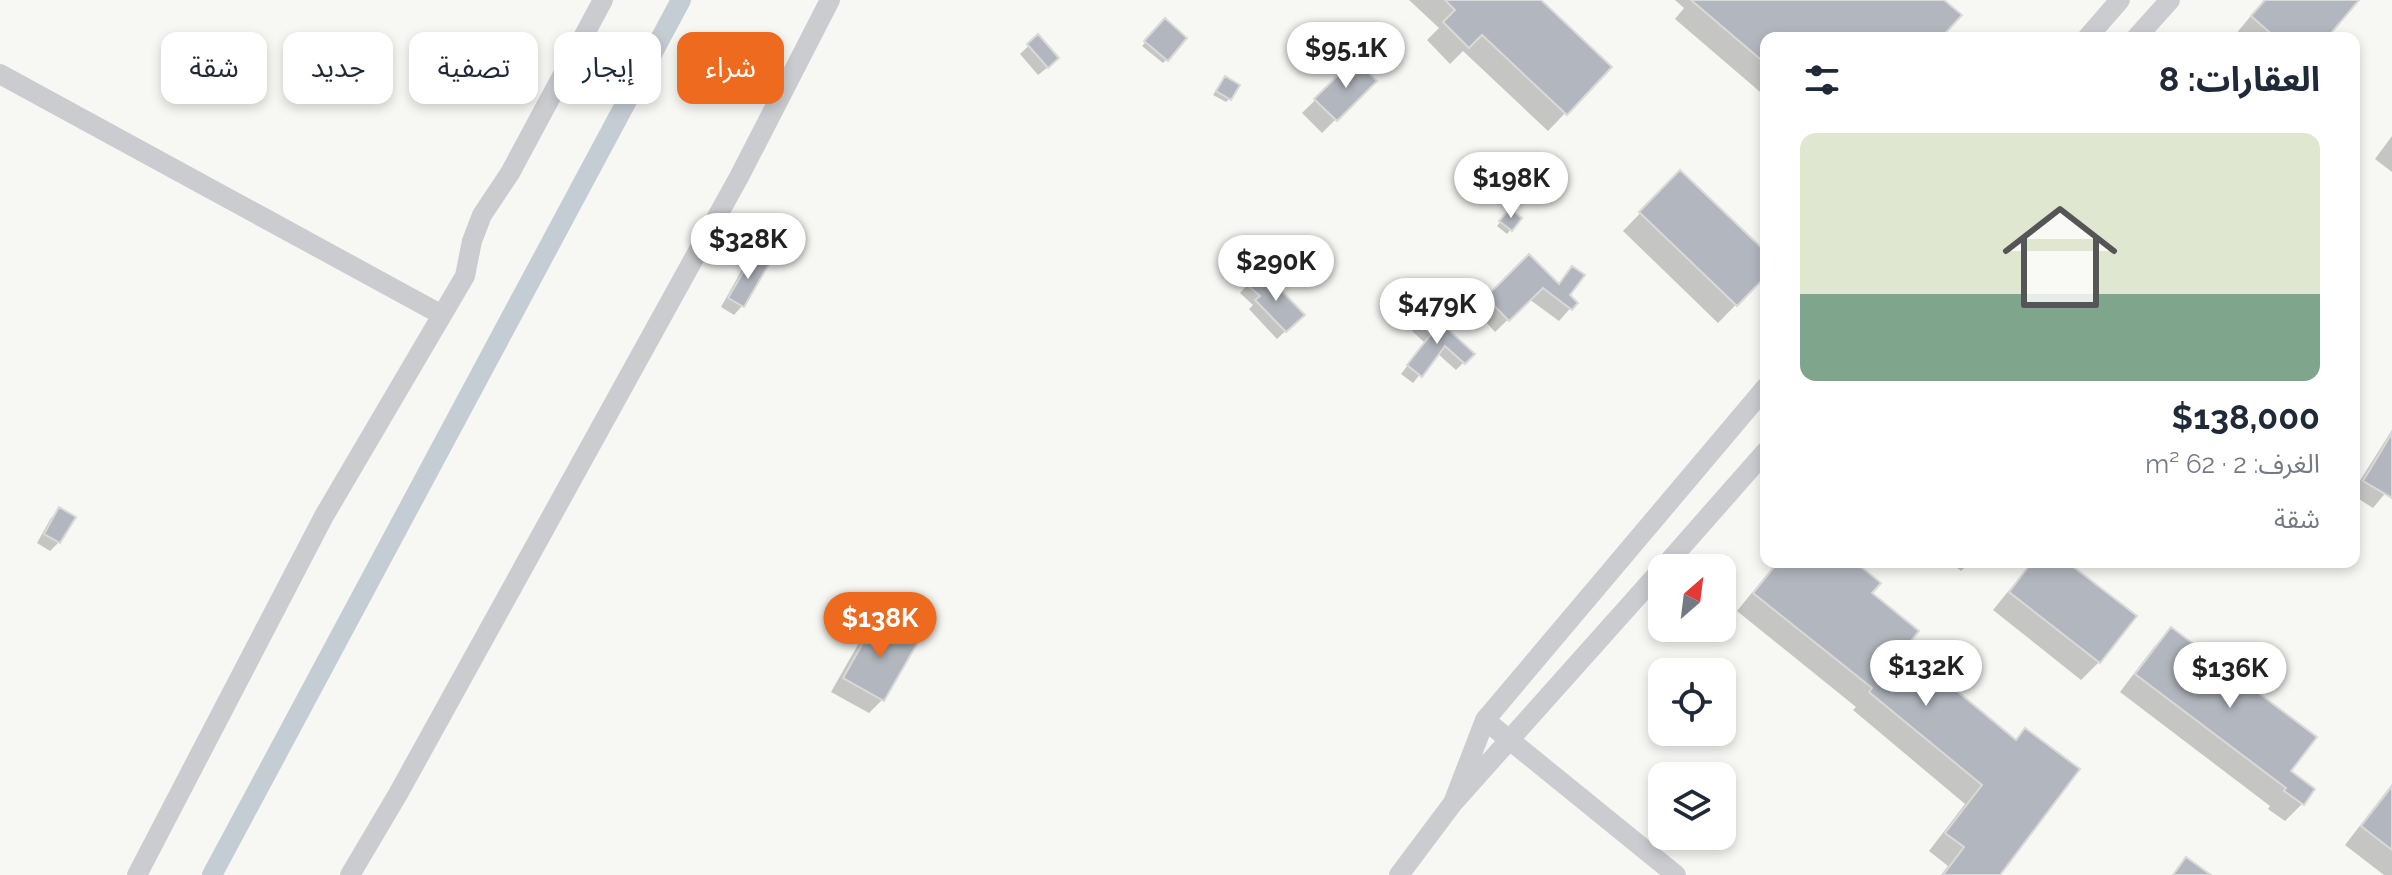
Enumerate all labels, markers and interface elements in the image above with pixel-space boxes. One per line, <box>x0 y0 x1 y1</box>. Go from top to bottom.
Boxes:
pin: $95.1K <box>1281 22 1411 90</box>
chip: شقة <box>161 32 267 104</box>
chip: جديد <box>283 32 393 104</box>
chip: تصفية <box>409 32 538 104</box>
chip: إيجار <box>554 32 661 104</box>
chip: شراء <box>677 32 784 104</box>
text: $95.1K <box>1305 33 1387 63</box>
icon: filters <box>1800 58 1844 102</box>
text: العقارات: 8 <box>2159 59 2320 99</box>
pin: $198K <box>1455 152 1567 220</box>
text: $198K <box>1472 163 1550 193</box>
icon: home <box>1988 185 2132 329</box>
pin: $328K <box>692 213 804 281</box>
text: $328K <box>709 224 787 254</box>
pin: $290K <box>1220 235 1332 303</box>
text: $290K <box>1236 246 1316 276</box>
pin: $479K <box>1381 278 1493 346</box>
text: $479K <box>1398 289 1476 319</box>
text: $138,000 <box>2172 397 2320 437</box>
text: الغرف: 2 · 62 m² <box>2145 449 2320 479</box>
text: شقة <box>2274 504 2320 534</box>
north arrow <box>1648 554 1736 642</box>
map controls <box>1648 554 1736 850</box>
pin: $138K <box>824 592 936 660</box>
text: $138K <box>842 603 918 633</box>
pin: $132K <box>1870 640 1982 708</box>
pin: $136K <box>2174 642 2286 710</box>
text: $132K <box>1888 651 1964 681</box>
text: $136K <box>2191 653 2269 683</box>
button: locate <box>1648 658 1736 746</box>
button: layers <box>1648 762 1736 850</box>

